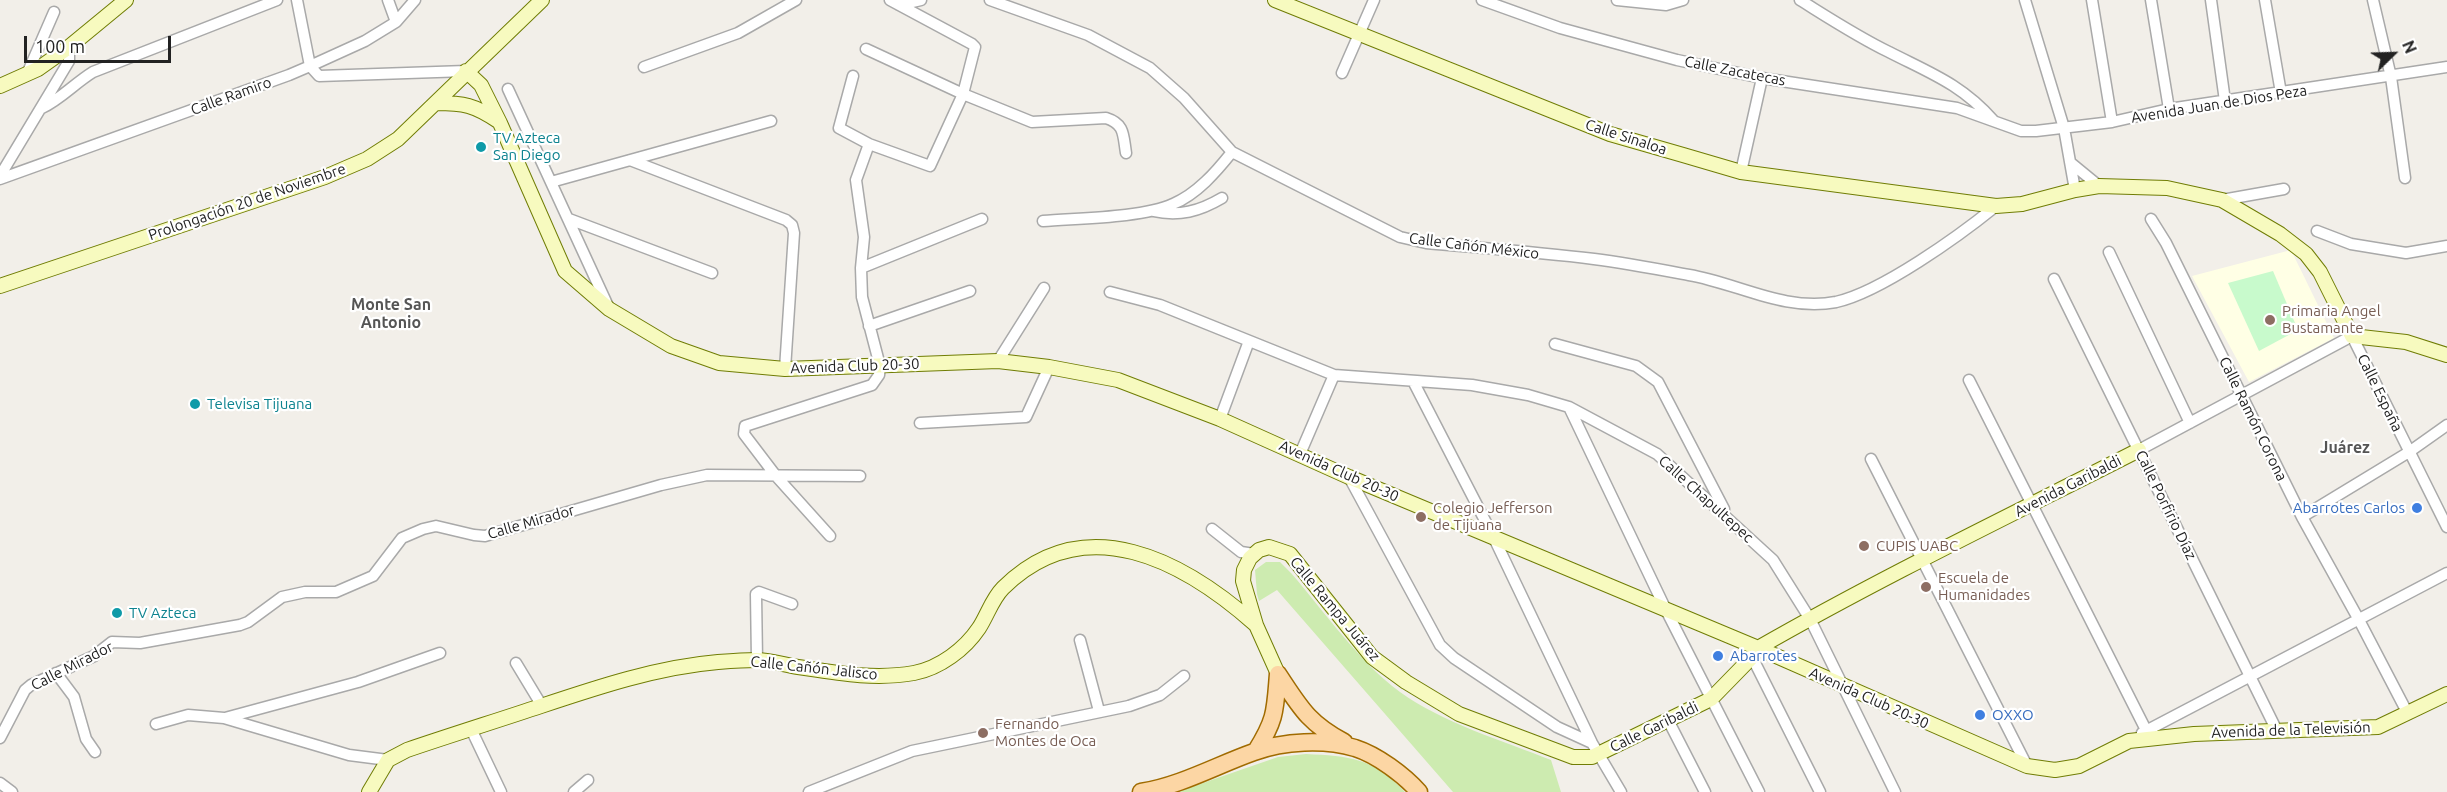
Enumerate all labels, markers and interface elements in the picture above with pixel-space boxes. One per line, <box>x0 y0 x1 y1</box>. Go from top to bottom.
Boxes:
scale bar <box>27 24 174 62</box>
north arrow <box>2363 24 2423 84</box>
text: 100 m <box>35 36 85 56</box>
text: N <box>2399 38 2420 56</box>
street label: Calle Zacatecas <box>1683 52 1787 90</box>
street label: Calle Ramiro <box>188 73 274 119</box>
street label: Avenida Juan de Dios Peza <box>2130 81 2308 127</box>
street label: Calle Sinaloa <box>1583 115 1669 159</box>
place label: TV Azteca San Diego <box>493 129 560 164</box>
marker: TV Azteca San Diego <box>474 140 488 154</box>
street label: Prolongación 20 de Noviembre <box>146 160 348 244</box>
street label: Calle Cañón México <box>1408 229 1540 263</box>
district label: Monte San Antonio <box>351 295 431 333</box>
place label: Primaria Angel Bustamante <box>2282 302 2381 337</box>
marker: Primaria Angel Bustamante <box>2263 313 2277 327</box>
street label: Calle España <box>2353 351 2407 435</box>
street label: Calle Ramón Corona <box>2215 354 2291 484</box>
street label: Avenida Club 20-30 <box>790 355 920 377</box>
place label: Televisa Tijuana <box>207 395 312 413</box>
marker: Televisa Tijuana <box>188 397 202 411</box>
street label: Avenida Club 20-30 <box>1276 436 1402 506</box>
district label: Juárez <box>2320 438 2370 458</box>
street label: Calle Porfirio Díaz <box>2132 447 2200 563</box>
street label: Avenida Garibaldi <box>2012 451 2124 521</box>
street label: Calle Chapultepec <box>1655 452 1757 546</box>
place label: Colegio Jefferson de Tijuana <box>1433 499 1553 534</box>
place label: Abarrotes Carlos <box>2293 499 2405 517</box>
street label: Calle Mirador <box>485 501 577 543</box>
marker: Abarrotes Carlos <box>2410 501 2424 515</box>
marker: Colegio Jefferson de Tijuana <box>1414 510 1428 524</box>
place label: CUPIS UABC <box>1876 537 1958 555</box>
marker: CUPIS UABC <box>1857 539 1871 553</box>
street label: Calle Rampa Juárez <box>1286 553 1384 665</box>
place label: Escuela de Humanidades <box>1938 569 2030 604</box>
marker: Escuela de Humanidades <box>1919 580 1933 594</box>
place label: TV Azteca <box>129 604 196 622</box>
marker: TV Azteca <box>110 606 124 620</box>
street label: Calle Mirador <box>28 638 116 694</box>
place label: Abarrotes <box>1730 647 1797 665</box>
marker: Abarrotes <box>1711 649 1725 663</box>
street label: Calle Cañón Jalisco <box>750 652 878 684</box>
street label: Avenida Club 20-30 <box>1806 663 1932 733</box>
street label: Calle Garibaldi <box>1607 698 1701 756</box>
place label: OXXO <box>1992 706 2034 724</box>
marker: OXXO <box>1973 708 1987 722</box>
place label: Fernando Montes de Oca <box>995 715 1096 750</box>
street label: Avenida de la Televisión <box>2211 718 2371 742</box>
marker: Fernando Montes de Oca <box>976 726 990 740</box>

